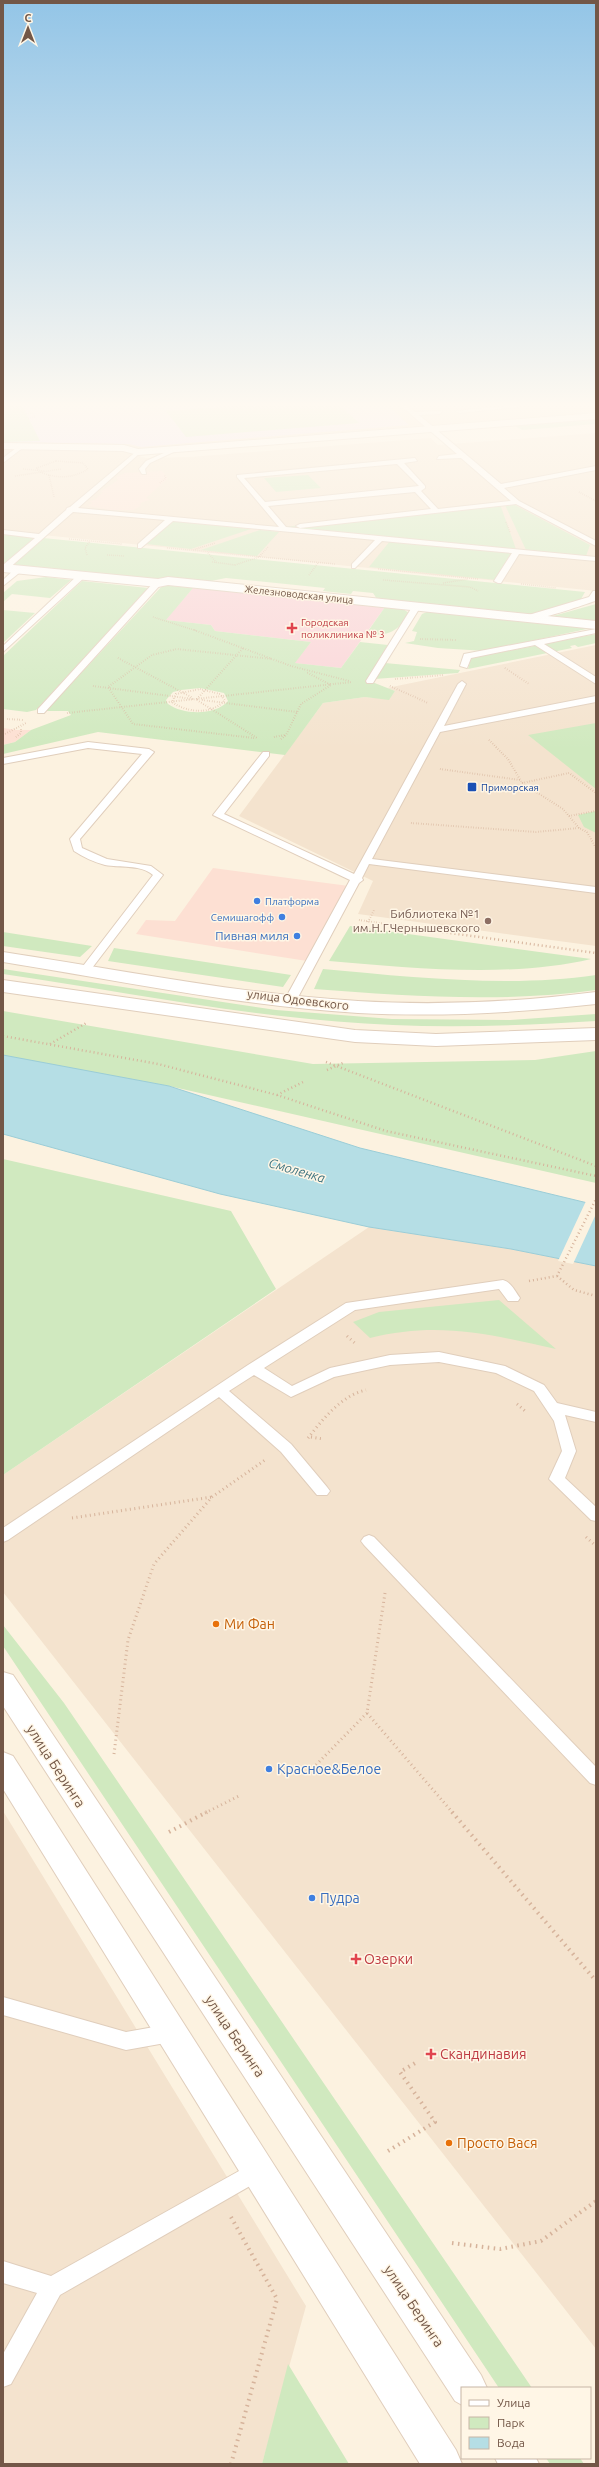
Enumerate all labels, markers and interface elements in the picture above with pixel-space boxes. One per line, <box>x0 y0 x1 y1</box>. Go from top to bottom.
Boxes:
north arrow <box>8 8 48 48</box>
text: С <box>24 12 32 24</box>
street label: Железноводская улица <box>244 583 354 606</box>
place label: Городская поликлиника № 3 <box>301 617 385 640</box>
marker: Городская поликлиника № 3 <box>286 622 298 634</box>
marker: Приморская <box>466 781 478 793</box>
place label: Приморская <box>481 782 539 793</box>
marker: Платформа <box>252 896 262 906</box>
place label: Платформа <box>265 896 319 907</box>
place label: Библиотека №1 им.Н.Г.Чернышевского <box>353 907 480 934</box>
place label: Семишагофф <box>211 912 274 923</box>
marker: Семишагофф <box>277 912 287 922</box>
marker: Библиотека №1 им.Н.Г.Чернышевского <box>483 916 493 926</box>
place label: Пивная миля <box>215 929 289 942</box>
marker: Пивная миля <box>292 931 302 941</box>
street label: улица Одоевского <box>246 987 350 1012</box>
water label: Смоленка <box>267 1155 327 1185</box>
place label: Ми Фан <box>224 1616 275 1632</box>
marker: Ми Фан <box>211 1619 221 1629</box>
street label: улица Беринга <box>23 1722 89 1810</box>
place label: Красное&Белое <box>277 1761 381 1777</box>
marker: Красное&Белое <box>264 1764 274 1774</box>
place label: Пудра <box>320 1890 360 1906</box>
marker: Пудра <box>307 1893 317 1903</box>
place label: Озерки <box>364 1951 413 1967</box>
marker: Озерки <box>351 1954 361 1964</box>
street label: улица Беринга <box>202 1992 268 2080</box>
place label: Скандинавия <box>440 2046 527 2062</box>
marker: Скандинавия <box>425 2048 437 2060</box>
place label: Просто Вася <box>457 2135 537 2151</box>
marker: Просто Вася <box>444 2138 454 2148</box>
street label: улица Беринга <box>381 2262 447 2350</box>
legend <box>461 2387 591 2459</box>
text: Улица <box>497 2396 530 2409</box>
text: Парк <box>497 2416 525 2429</box>
text: Вода <box>497 2436 525 2449</box>

